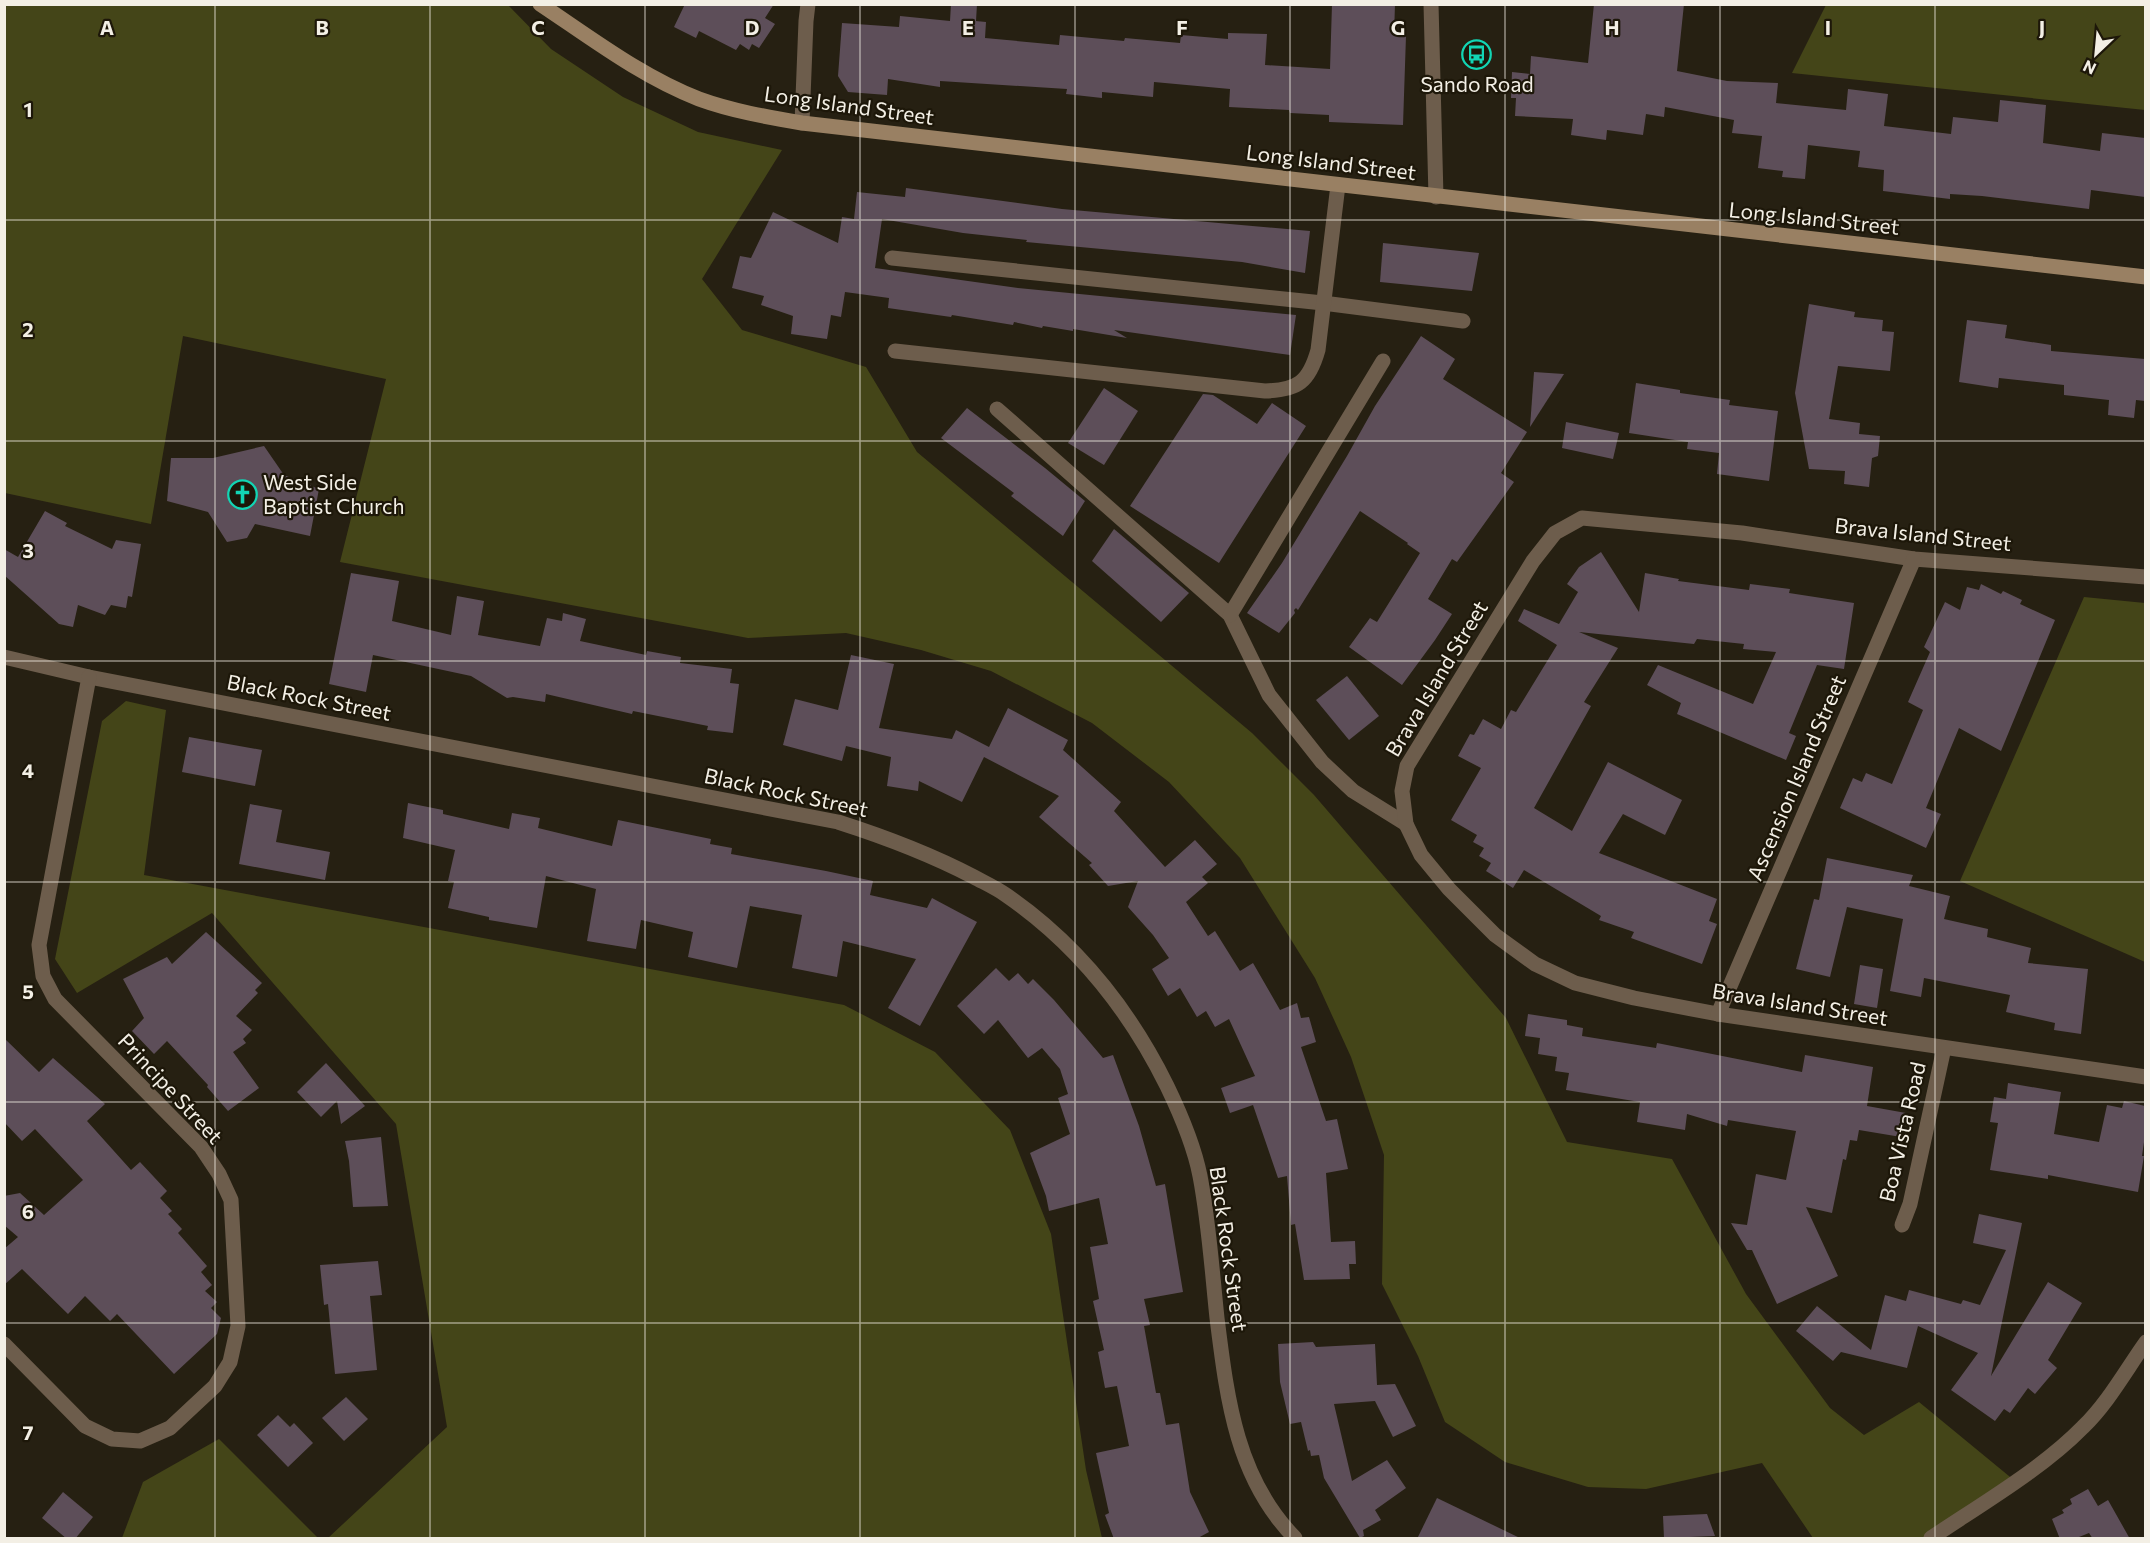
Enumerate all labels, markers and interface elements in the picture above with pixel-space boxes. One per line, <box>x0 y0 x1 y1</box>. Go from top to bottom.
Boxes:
text: A <box>100 15 114 39</box>
text: B <box>315 15 329 39</box>
text: C <box>531 15 545 39</box>
text: D <box>745 15 759 39</box>
text: E <box>962 15 974 39</box>
text: F <box>1176 15 1188 39</box>
text: G <box>1391 15 1405 39</box>
text: H <box>1605 15 1620 39</box>
text: I <box>1825 15 1831 39</box>
text: J <box>2039 15 2045 39</box>
north arrow <box>2066 24 2126 84</box>
bus stop icon: Sando Road <box>1461 38 1493 70</box>
text: N <box>2080 57 2099 79</box>
place label: Sando Road <box>1420 71 1534 96</box>
street label: Long Island Street <box>763 80 936 129</box>
text: 1 <box>23 97 33 121</box>
street label: Long Island Street <box>1245 139 1418 184</box>
street label: Long Island Street <box>1728 196 1901 239</box>
text: 2 <box>22 317 34 341</box>
place label: West Side Baptist Church <box>263 469 405 518</box>
church icon: West Side Baptist Church <box>226 479 258 511</box>
street label: Brava Island Street <box>1834 512 2013 555</box>
text: 3 <box>22 538 34 562</box>
street label: Brava Island Street <box>1379 596 1492 761</box>
street label: Black Rock Street <box>225 668 394 725</box>
street label: Ascension Island Street <box>1741 671 1850 884</box>
text: 4 <box>22 758 34 782</box>
street label: Black Rock Street <box>702 762 870 821</box>
street label: Brava Island Street <box>1711 977 1890 1030</box>
text: 5 <box>22 979 34 1003</box>
street label: Principe Street <box>114 1028 229 1148</box>
street label: Boa Vista Road <box>1873 1059 1930 1204</box>
street label: Black Rock Street <box>1206 1164 1253 1333</box>
text: 6 <box>22 1199 34 1223</box>
text: 7 <box>23 1420 34 1444</box>

